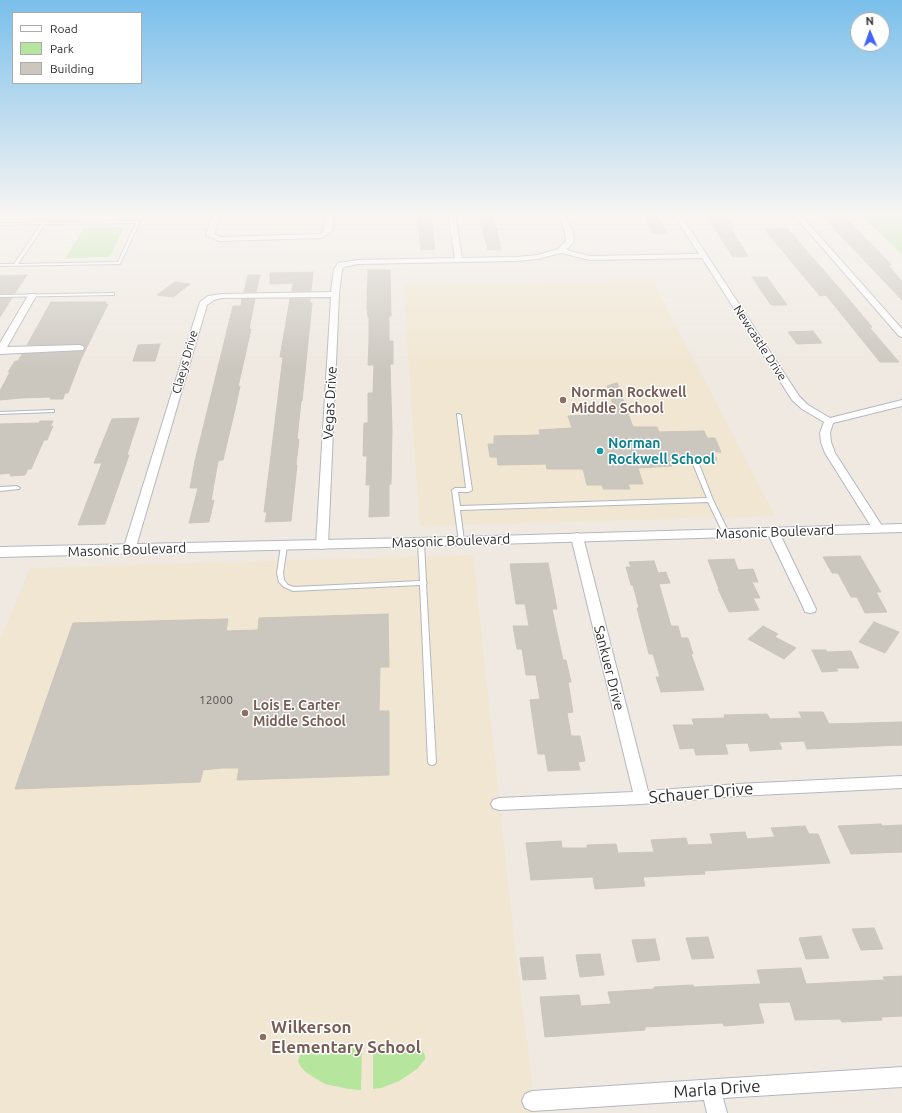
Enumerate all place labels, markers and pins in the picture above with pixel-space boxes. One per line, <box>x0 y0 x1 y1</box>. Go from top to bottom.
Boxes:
place label: Norman Rockwell Middle School <box>571 384 686 416</box>
marker: Norman Rockwell Middle School <box>558 395 568 405</box>
place label: Norman Rockwell School <box>608 435 715 468</box>
marker: Norman Rockwell School <box>595 446 605 456</box>
place label: Lois E. Carter Middle School <box>253 697 346 730</box>
marker: Lois E. Carter Middle School <box>240 708 250 718</box>
place label: Wilkerson Elementary School <box>271 1017 421 1057</box>
marker: Wilkerson Elementary School <box>258 1032 268 1042</box>

